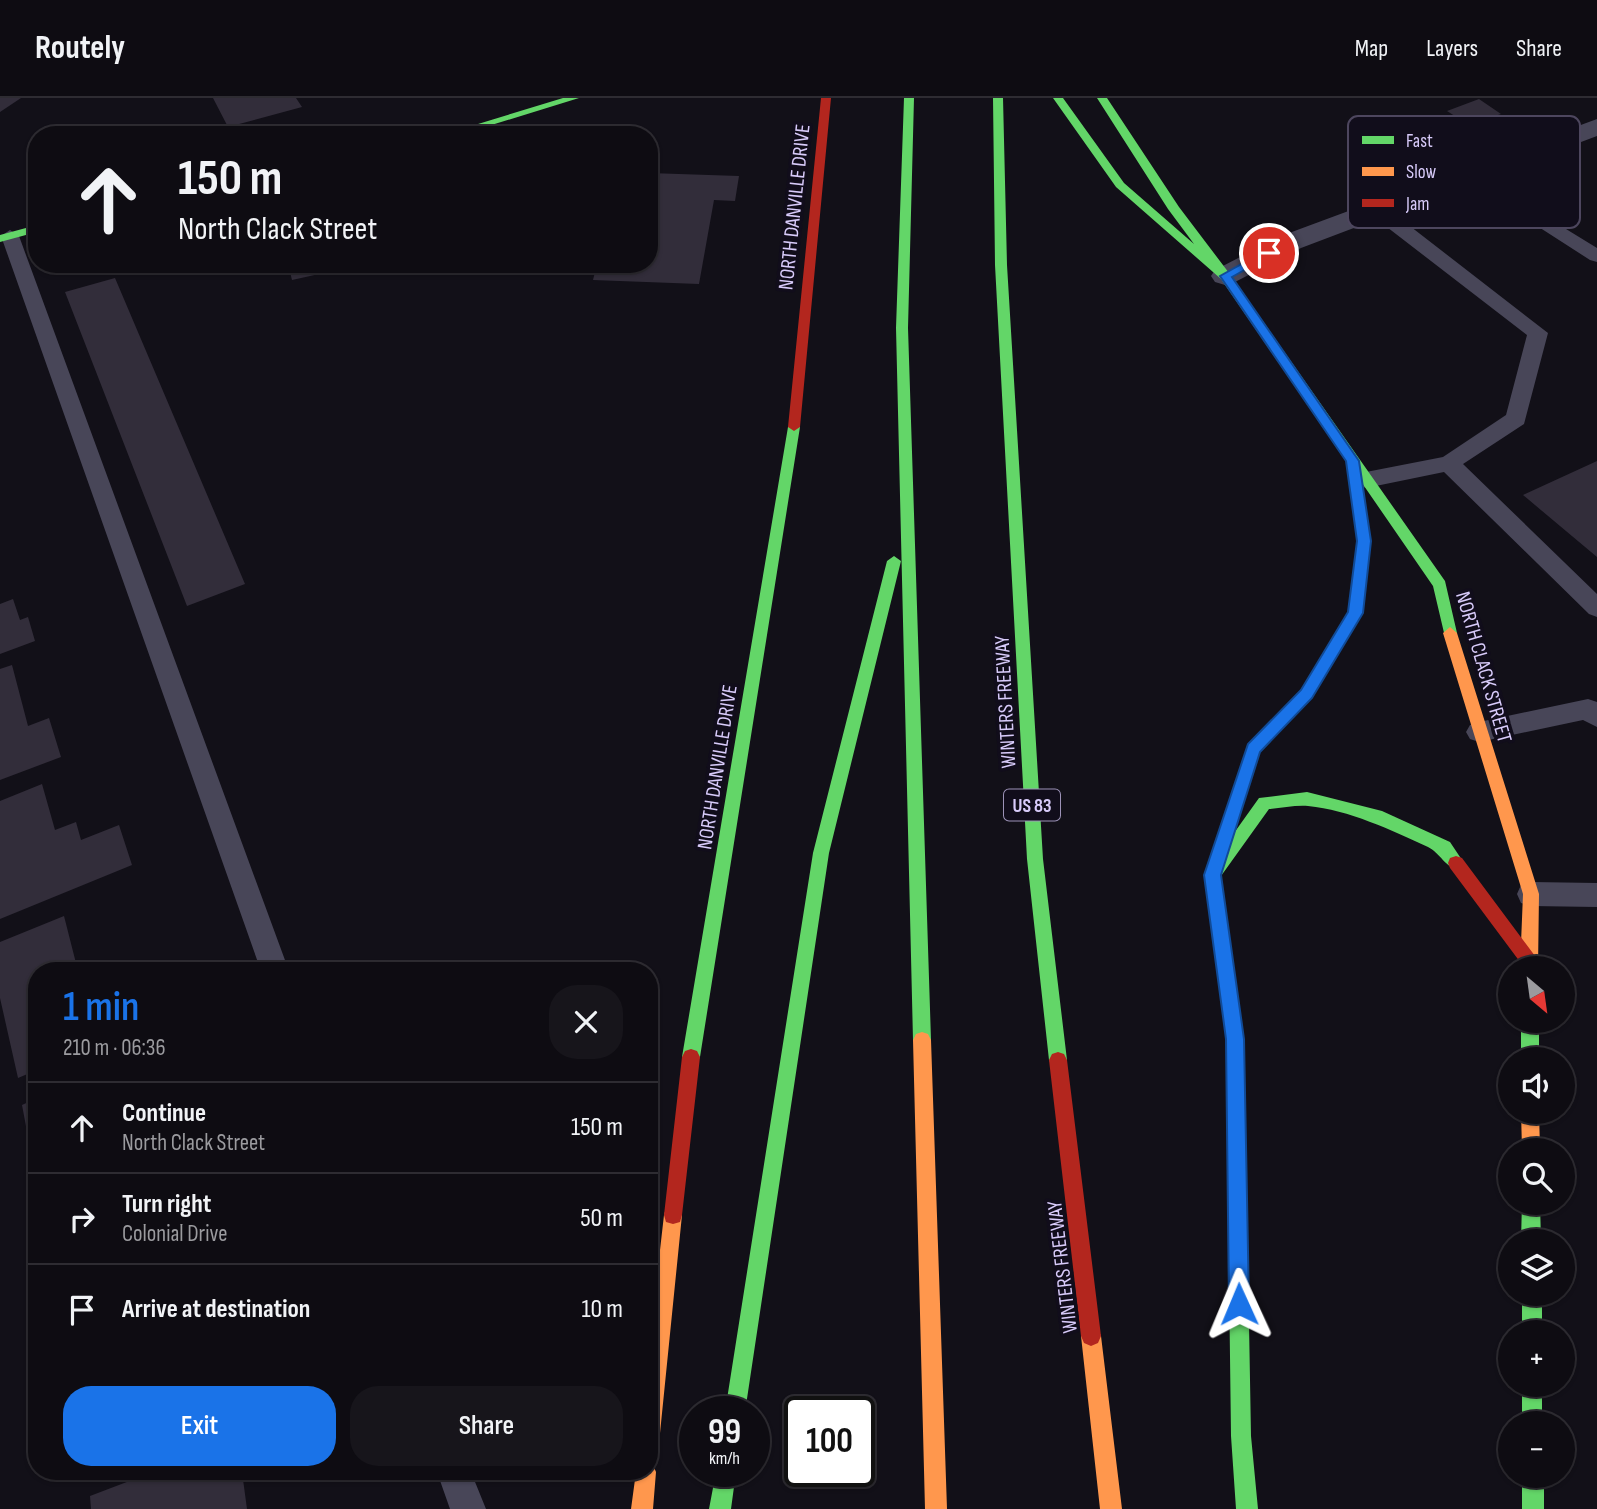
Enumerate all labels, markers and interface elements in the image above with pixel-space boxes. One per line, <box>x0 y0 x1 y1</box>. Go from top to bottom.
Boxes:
text: Routely <box>35 28 125 68</box>
text: Map <box>1355 34 1388 63</box>
text: Layers <box>1426 34 1478 63</box>
text: Share <box>1516 34 1562 63</box>
legend <box>1348 116 1580 228</box>
street label: NORTH DANVILLE DRIVE <box>773 123 816 291</box>
text: Fast <box>1406 130 1433 153</box>
text: 150 m <box>178 150 282 209</box>
icon: ahead <box>63 154 154 245</box>
text: Slow <box>1406 161 1436 184</box>
text: Jam <box>1405 193 1429 216</box>
text: North Clack Street <box>178 210 377 249</box>
pin <box>1239 223 1299 283</box>
icon: arrive <box>1250 234 1288 272</box>
street label: NORTH CLACK STREET <box>1450 589 1517 746</box>
street label: WINTERS FREEWAY <box>990 635 1021 769</box>
street label: NORTH DANVILLE DRIVE <box>692 683 743 851</box>
road number: US 83 <box>1004 790 1060 820</box>
north arrow <box>1498 956 1575 1032</box>
map controls <box>1498 956 1575 1488</box>
text: 1 min <box>63 982 139 1033</box>
button: close <box>549 985 623 1059</box>
text: 210 m · 06:36 <box>63 1034 166 1062</box>
button: sound <box>1498 1047 1575 1124</box>
text: Continue <box>122 1098 206 1129</box>
icon: ahead <box>63 1109 101 1147</box>
text: 150 m <box>571 1112 623 1143</box>
text: North Clack Street <box>122 1129 265 1157</box>
button: search <box>1498 1138 1575 1215</box>
text: Turn right <box>122 1189 211 1220</box>
street label: WINTERS FREEWAY <box>1042 1199 1083 1335</box>
icon: right <box>63 1200 101 1238</box>
text: 50 m <box>580 1203 623 1234</box>
text: Colonial Drive <box>122 1220 227 1248</box>
button: layers <box>1498 1229 1575 1306</box>
position arrow <box>1202 1267 1276 1341</box>
icon: arrive <box>63 1291 101 1329</box>
text: Arrive at destination <box>122 1294 310 1325</box>
text: 10 m <box>581 1294 623 1325</box>
button: + <box>1498 1320 1575 1397</box>
button: Exit <box>63 1386 336 1466</box>
button: Share <box>350 1386 623 1466</box>
speed limit sign: 100 <box>784 1396 875 1487</box>
text: 99 <box>708 1411 741 1454</box>
button: − <box>1498 1411 1575 1488</box>
text: km/h <box>709 1448 740 1469</box>

